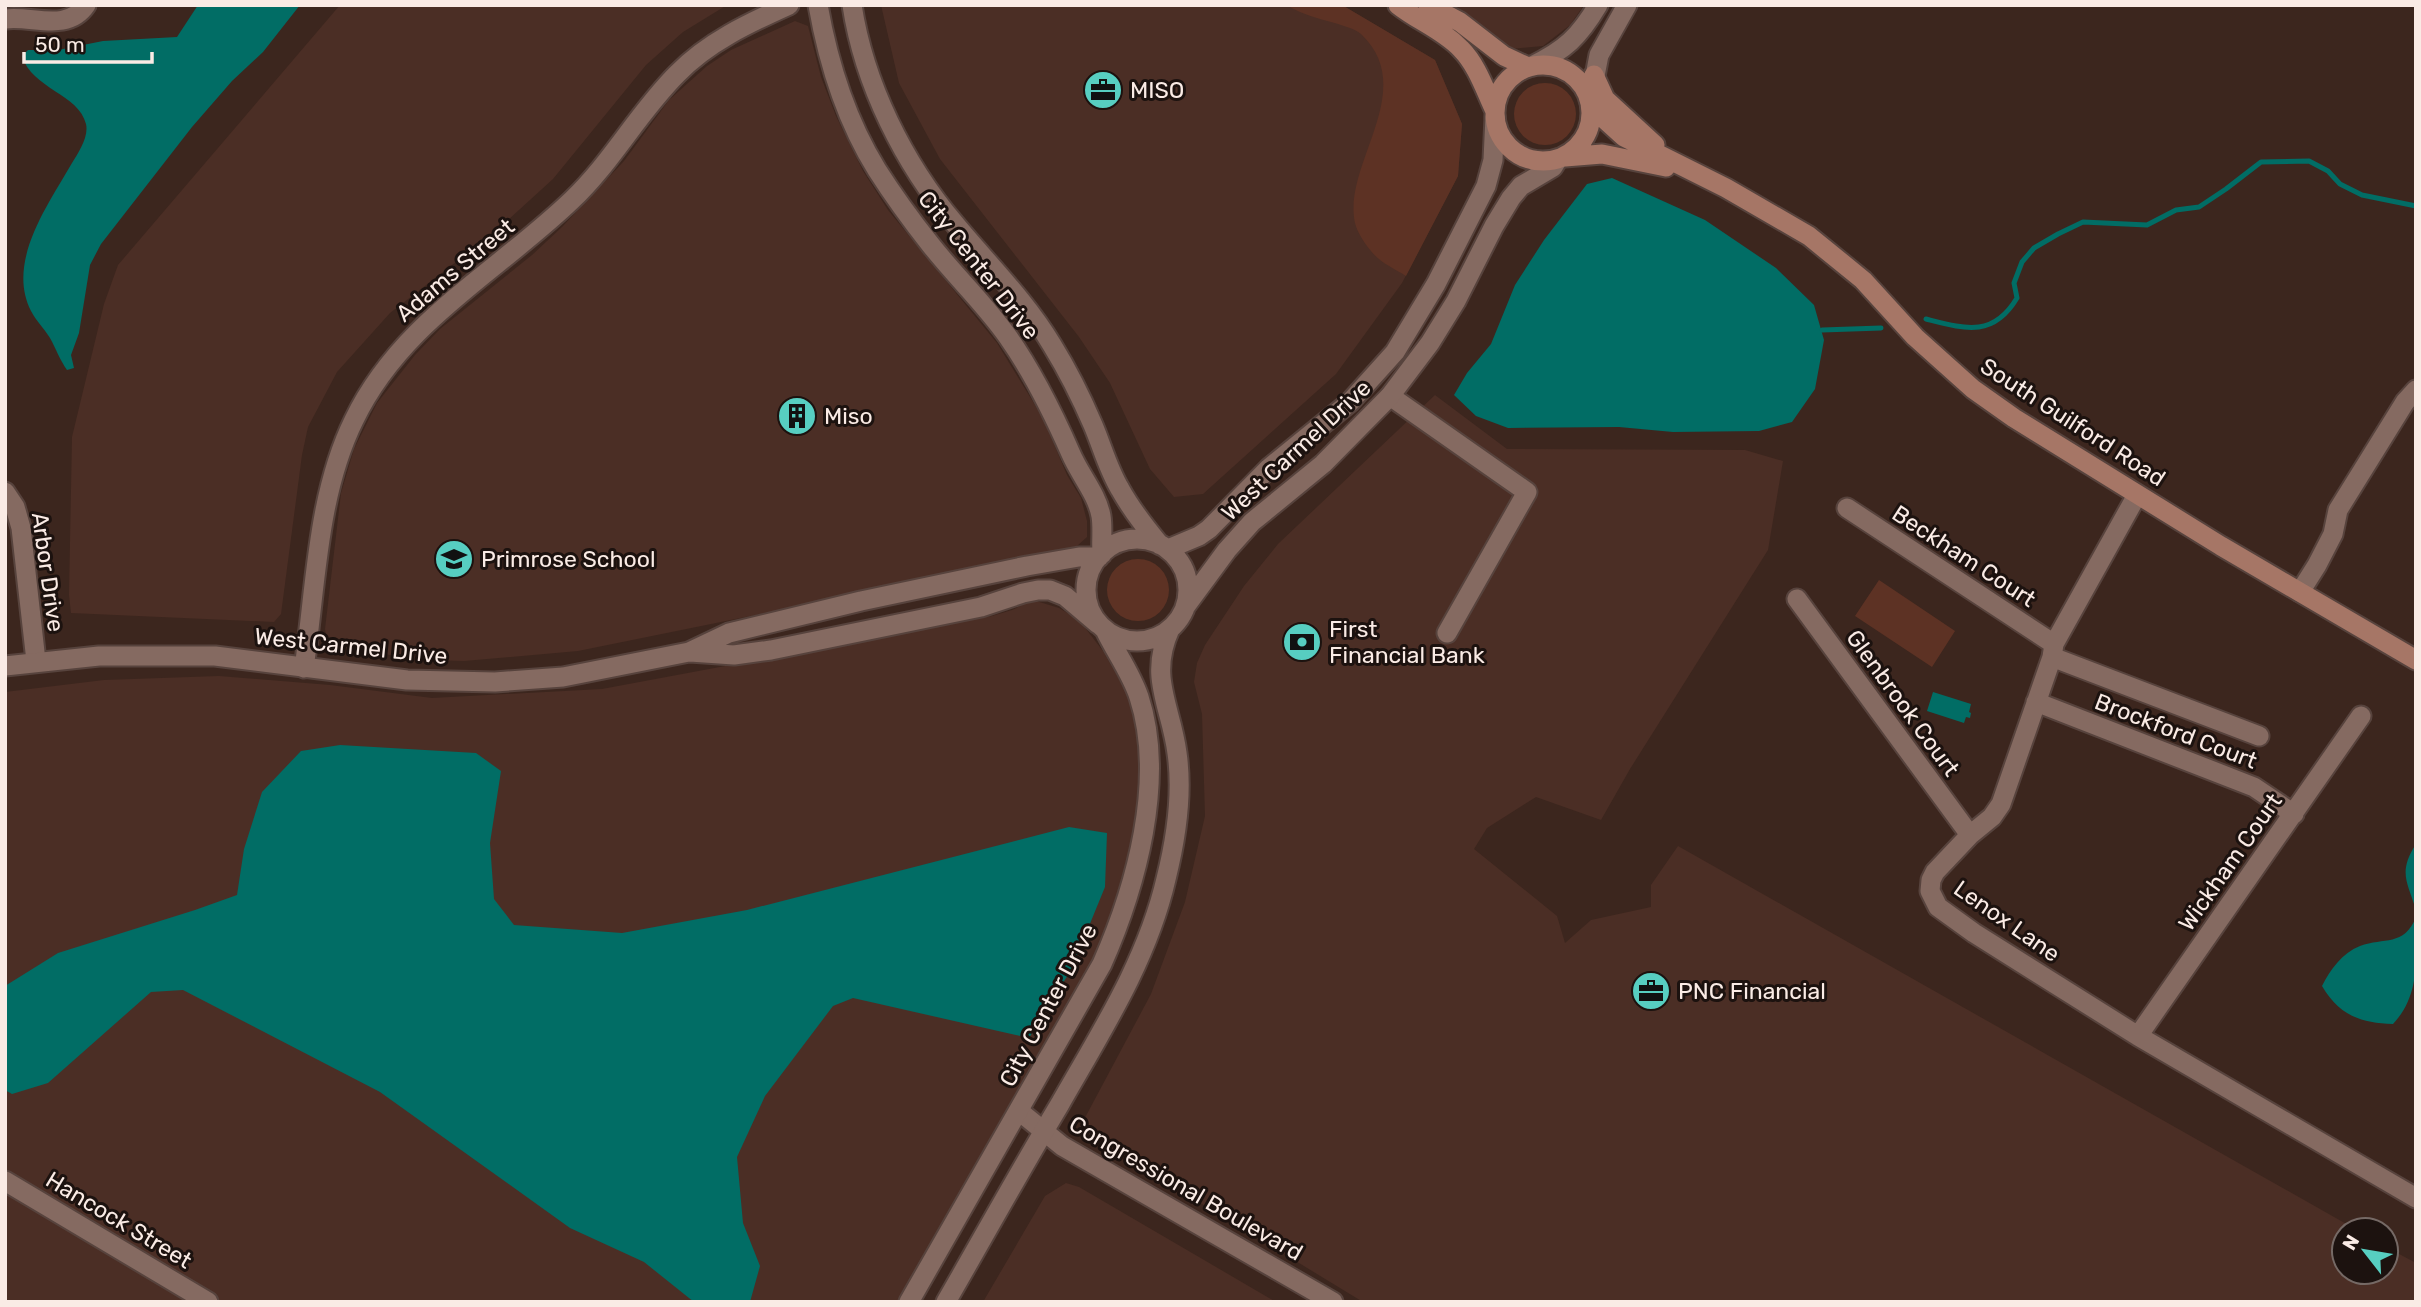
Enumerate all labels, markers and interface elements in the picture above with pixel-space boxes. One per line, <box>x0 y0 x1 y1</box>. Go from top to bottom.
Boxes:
scale bar <box>24 21 152 65</box>
text: 50 m <box>35 32 85 57</box>
office icon: MISO <box>1082 69 1124 111</box>
place label: MISO <box>1130 76 1184 104</box>
street label: City Center Drive <box>912 185 1046 345</box>
street label: Adams Street <box>390 212 520 328</box>
street label: South Guilford Road <box>1975 352 2171 492</box>
street label: West Carmel Drive <box>1216 374 1376 526</box>
building icon: Miso <box>776 395 818 437</box>
place label: Miso <box>824 402 873 430</box>
street label: Beckham Court <box>1887 499 2041 613</box>
street label: Arbor Drive <box>26 511 70 633</box>
school or university icon: Primrose School <box>433 538 475 580</box>
place label: Primrose School <box>481 545 655 573</box>
place label: First Financial Bank <box>1329 615 1485 669</box>
bank icon: First Financial Bank <box>1281 621 1323 663</box>
street label: West Carmel Drive <box>253 622 449 670</box>
street label: Glenbrook Court <box>1841 624 1965 782</box>
street label: Brockford Court <box>2091 687 2261 775</box>
street label: Wickham Court <box>2172 788 2288 936</box>
street label: Lenox Lane <box>1949 874 2065 968</box>
street label: City Center Drive <box>993 919 1103 1091</box>
office icon: PNC Financial <box>1630 970 1672 1012</box>
place label: PNC Financial <box>1678 977 1826 1005</box>
street label: Congressional Boulevard <box>1064 1110 1308 1266</box>
street label: Hancock Street <box>41 1165 197 1275</box>
north arrow <box>2330 1216 2400 1286</box>
text: N <box>2337 1231 2364 1254</box>

